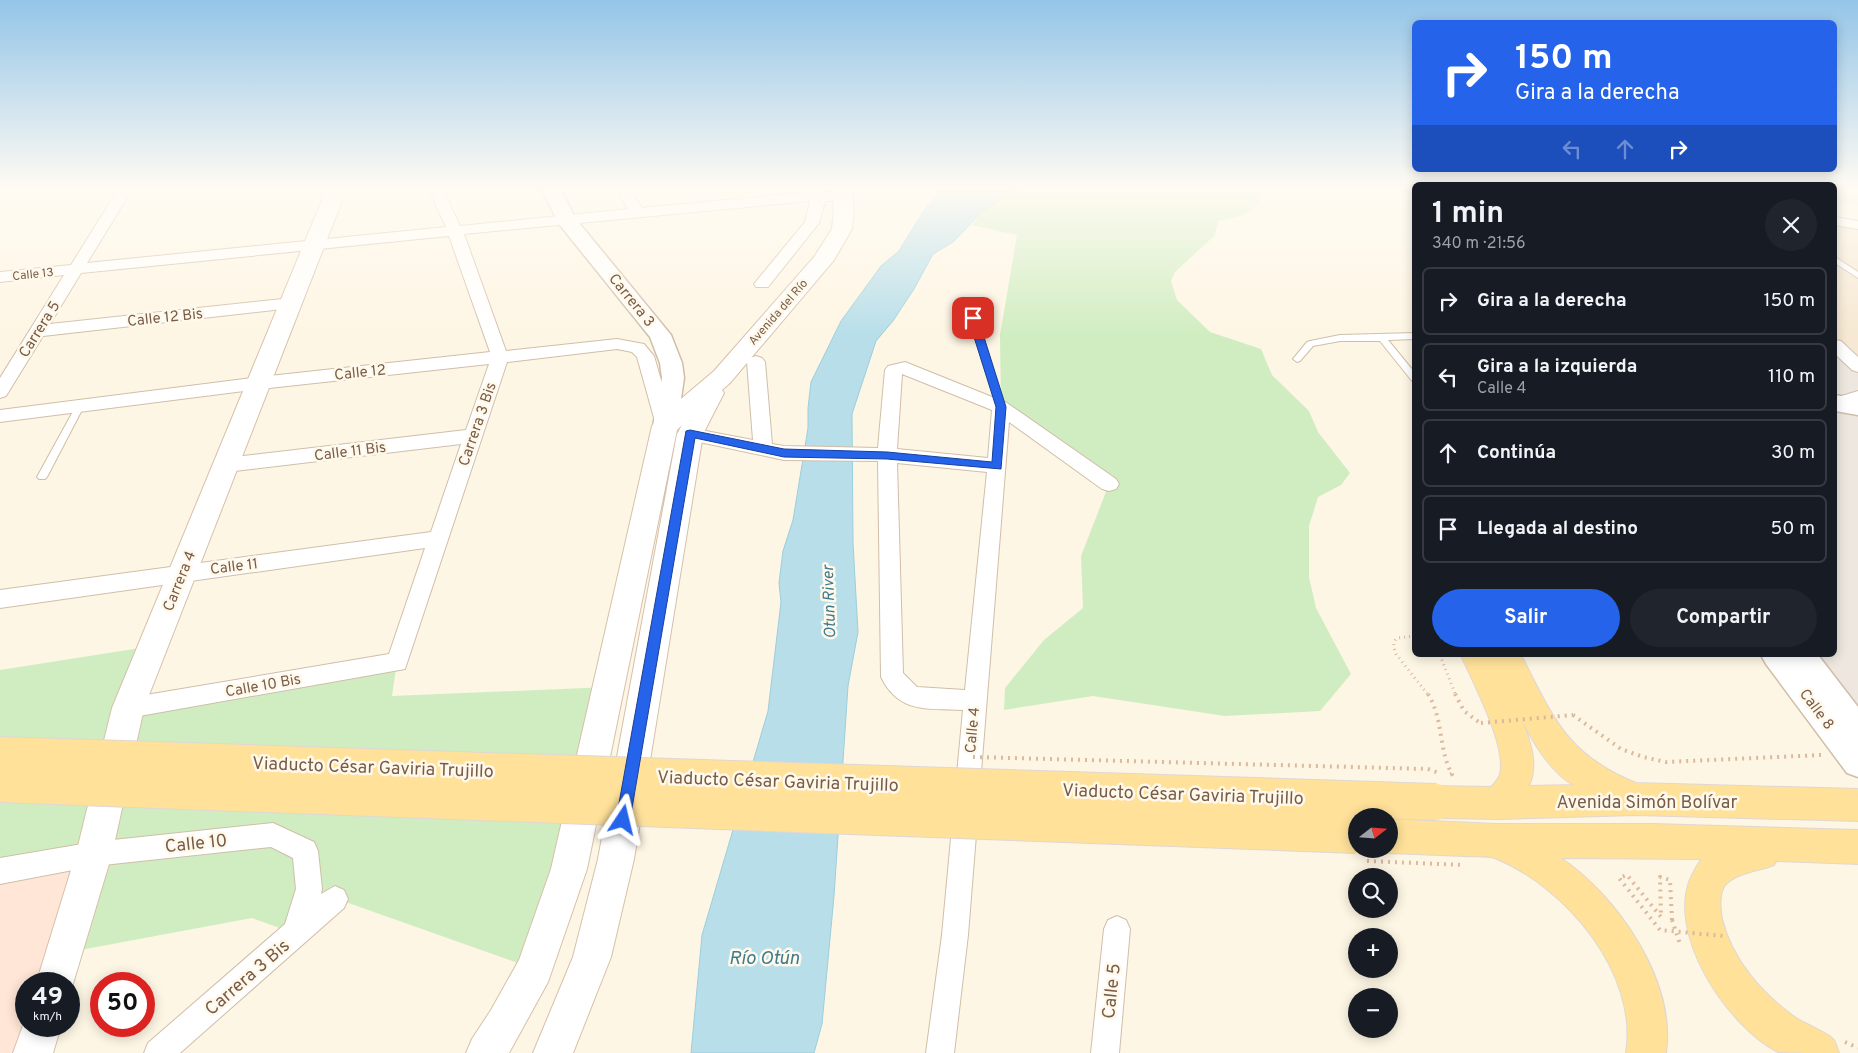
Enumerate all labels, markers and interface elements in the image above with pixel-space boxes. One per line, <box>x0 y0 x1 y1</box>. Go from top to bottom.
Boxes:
text: 150 m <box>1515 37 1613 81</box>
icon: right <box>1432 40 1497 105</box>
text: Gira a la derecha <box>1515 80 1680 107</box>
icon: left <box>1558 135 1586 163</box>
icon: ahead <box>1611 135 1639 163</box>
icon: right <box>1664 135 1692 163</box>
text: 1 min <box>1432 196 1504 233</box>
button: close <box>1765 199 1817 251</box>
text: 340 m · 21:56 <box>1432 234 1526 254</box>
street label: Calle 13 <box>12 265 54 285</box>
street label: Carrera 3 <box>604 270 658 331</box>
street label: Avenida del Río <box>746 276 812 349</box>
icon: right <box>1434 287 1462 315</box>
text: Gira a la derecha <box>1477 289 1627 313</box>
text: 150 m <box>1763 289 1815 313</box>
pin <box>952 297 994 339</box>
street label: Carrera 5 <box>15 298 65 362</box>
icon: arrive <box>959 304 987 332</box>
street label: Calle 12 Bis <box>126 305 204 332</box>
text: Gira a la izquierda <box>1477 355 1637 379</box>
street label: Calle 12 <box>333 361 387 386</box>
icon: left <box>1434 363 1462 391</box>
text: 110 m <box>1768 365 1815 389</box>
text: Calle 4 <box>1477 379 1526 399</box>
street label: Carrera 3 Bis <box>455 380 502 469</box>
street label: Calle 11 Bis <box>313 439 387 466</box>
icon: ahead <box>1434 439 1462 467</box>
text: Continúa <box>1477 441 1556 465</box>
text: 30 m <box>1771 441 1815 465</box>
icon: arrive <box>1434 515 1462 543</box>
text: Llegada al destino <box>1477 517 1638 541</box>
text: 50 m <box>1770 517 1815 541</box>
street label: Carrera 4 <box>160 549 201 615</box>
street label: Calle 11 <box>209 555 259 580</box>
water label: Otun River <box>819 563 841 639</box>
button: Salir <box>1432 589 1620 647</box>
button: Compartir <box>1630 589 1817 647</box>
street label: Calle 10 Bis <box>224 670 303 702</box>
street label: Calle 8 <box>1794 686 1837 734</box>
street label: Calle 4 <box>962 706 985 754</box>
street label: Viaducto César Gaviria Trujillo <box>252 753 494 784</box>
street label: Viaducto César Gaviria Trujillo <box>657 767 899 798</box>
street label: Viaducto César Gaviria Trujillo <box>1062 780 1304 811</box>
street label: Avenida Simón Bolívar <box>1557 792 1737 815</box>
position arrow <box>596 793 648 845</box>
north arrow <box>1348 808 1398 858</box>
map controls <box>1348 808 1398 1038</box>
street label: Calle 10 <box>164 830 229 859</box>
button: search <box>1348 868 1398 918</box>
button: + <box>1348 928 1398 978</box>
street label: Carrera 3 Bis <box>201 935 295 1021</box>
water label: Río Otún <box>729 947 800 971</box>
street label: Calle 5 <box>1098 962 1127 1020</box>
speed limit sign: 50 <box>90 972 155 1037</box>
text: 49 <box>32 982 63 1014</box>
button: − <box>1348 988 1398 1038</box>
text: km/h <box>33 1009 62 1025</box>

